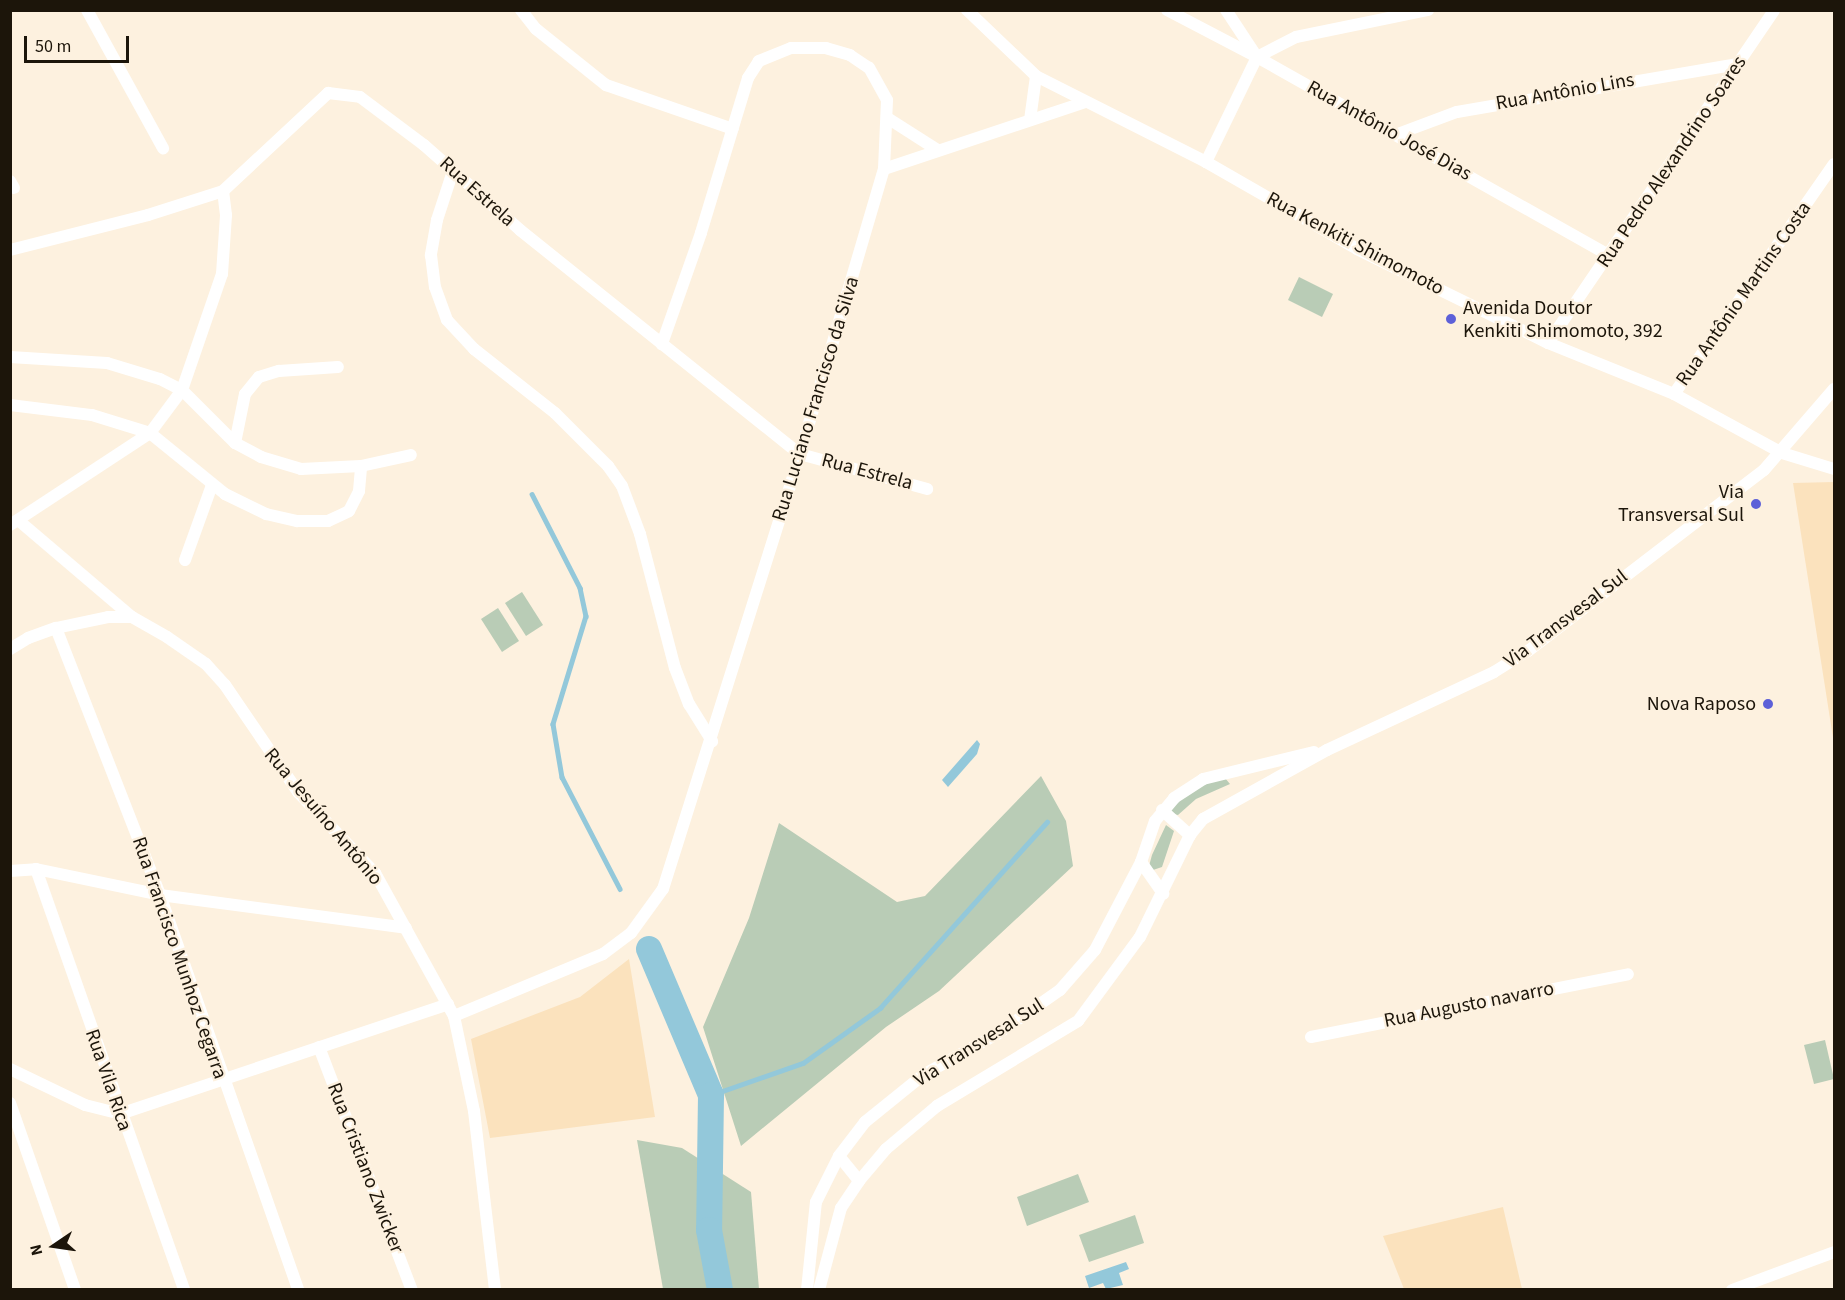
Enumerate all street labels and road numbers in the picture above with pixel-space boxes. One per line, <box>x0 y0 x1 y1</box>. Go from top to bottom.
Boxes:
street label: Rua Pedro Alexandrino Soares <box>1592 52 1752 272</box>
street label: Rua Antônio Lins <box>1494 68 1636 116</box>
street label: Rua Antônio José Dias <box>1302 76 1476 186</box>
street label: Rua Estrela <box>434 152 520 232</box>
street label: Rua Kenkiti Shimomoto <box>1262 187 1448 301</box>
street label: Rua Antônio Martins Costa <box>1671 197 1817 391</box>
street label: Rua Luciano Francisco da Silva <box>767 274 865 524</box>
street label: Rua Estrela <box>819 448 915 496</box>
street label: Via Transvesal Sul <box>1500 565 1632 673</box>
street label: Rua Jesuíno Antônio <box>259 744 387 890</box>
street label: Rua Francisco Munhoz Cegarra <box>126 834 232 1082</box>
street label: Rua Augusto navarro <box>1382 977 1556 1033</box>
street label: Via Transvesal Sul <box>910 994 1048 1092</box>
street label: Rua Vila Rica <box>79 1026 137 1134</box>
street label: Rua Cristiano Zwicker <box>321 1079 409 1257</box>

